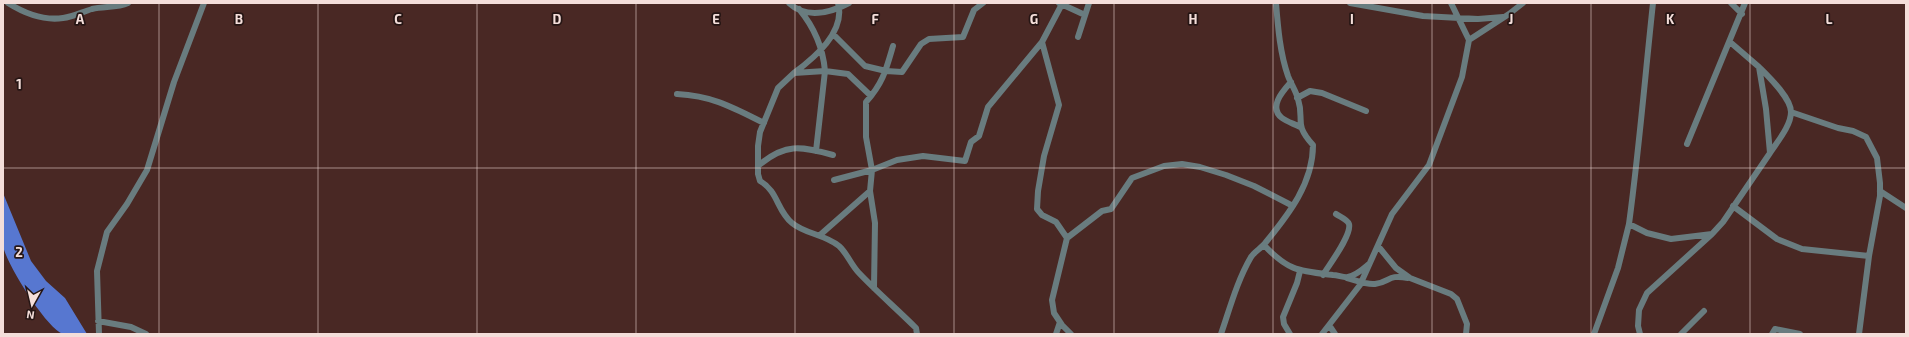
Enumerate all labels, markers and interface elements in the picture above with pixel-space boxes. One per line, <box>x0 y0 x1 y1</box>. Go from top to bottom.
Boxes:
text: A <box>76 11 85 27</box>
text: B <box>235 11 243 27</box>
text: C <box>394 11 402 27</box>
text: D <box>553 11 562 27</box>
text: E <box>712 11 720 27</box>
text: F <box>871 11 879 27</box>
text: G <box>1030 11 1038 27</box>
text: H <box>1189 11 1198 27</box>
text: I <box>1350 11 1354 27</box>
text: J <box>1509 11 1513 27</box>
text: K <box>1666 11 1675 27</box>
text: L <box>1826 11 1833 27</box>
text: 1 <box>16 76 22 92</box>
text: 2 <box>15 244 23 260</box>
north arrow <box>12 285 52 325</box>
text: N <box>26 308 35 322</box>

